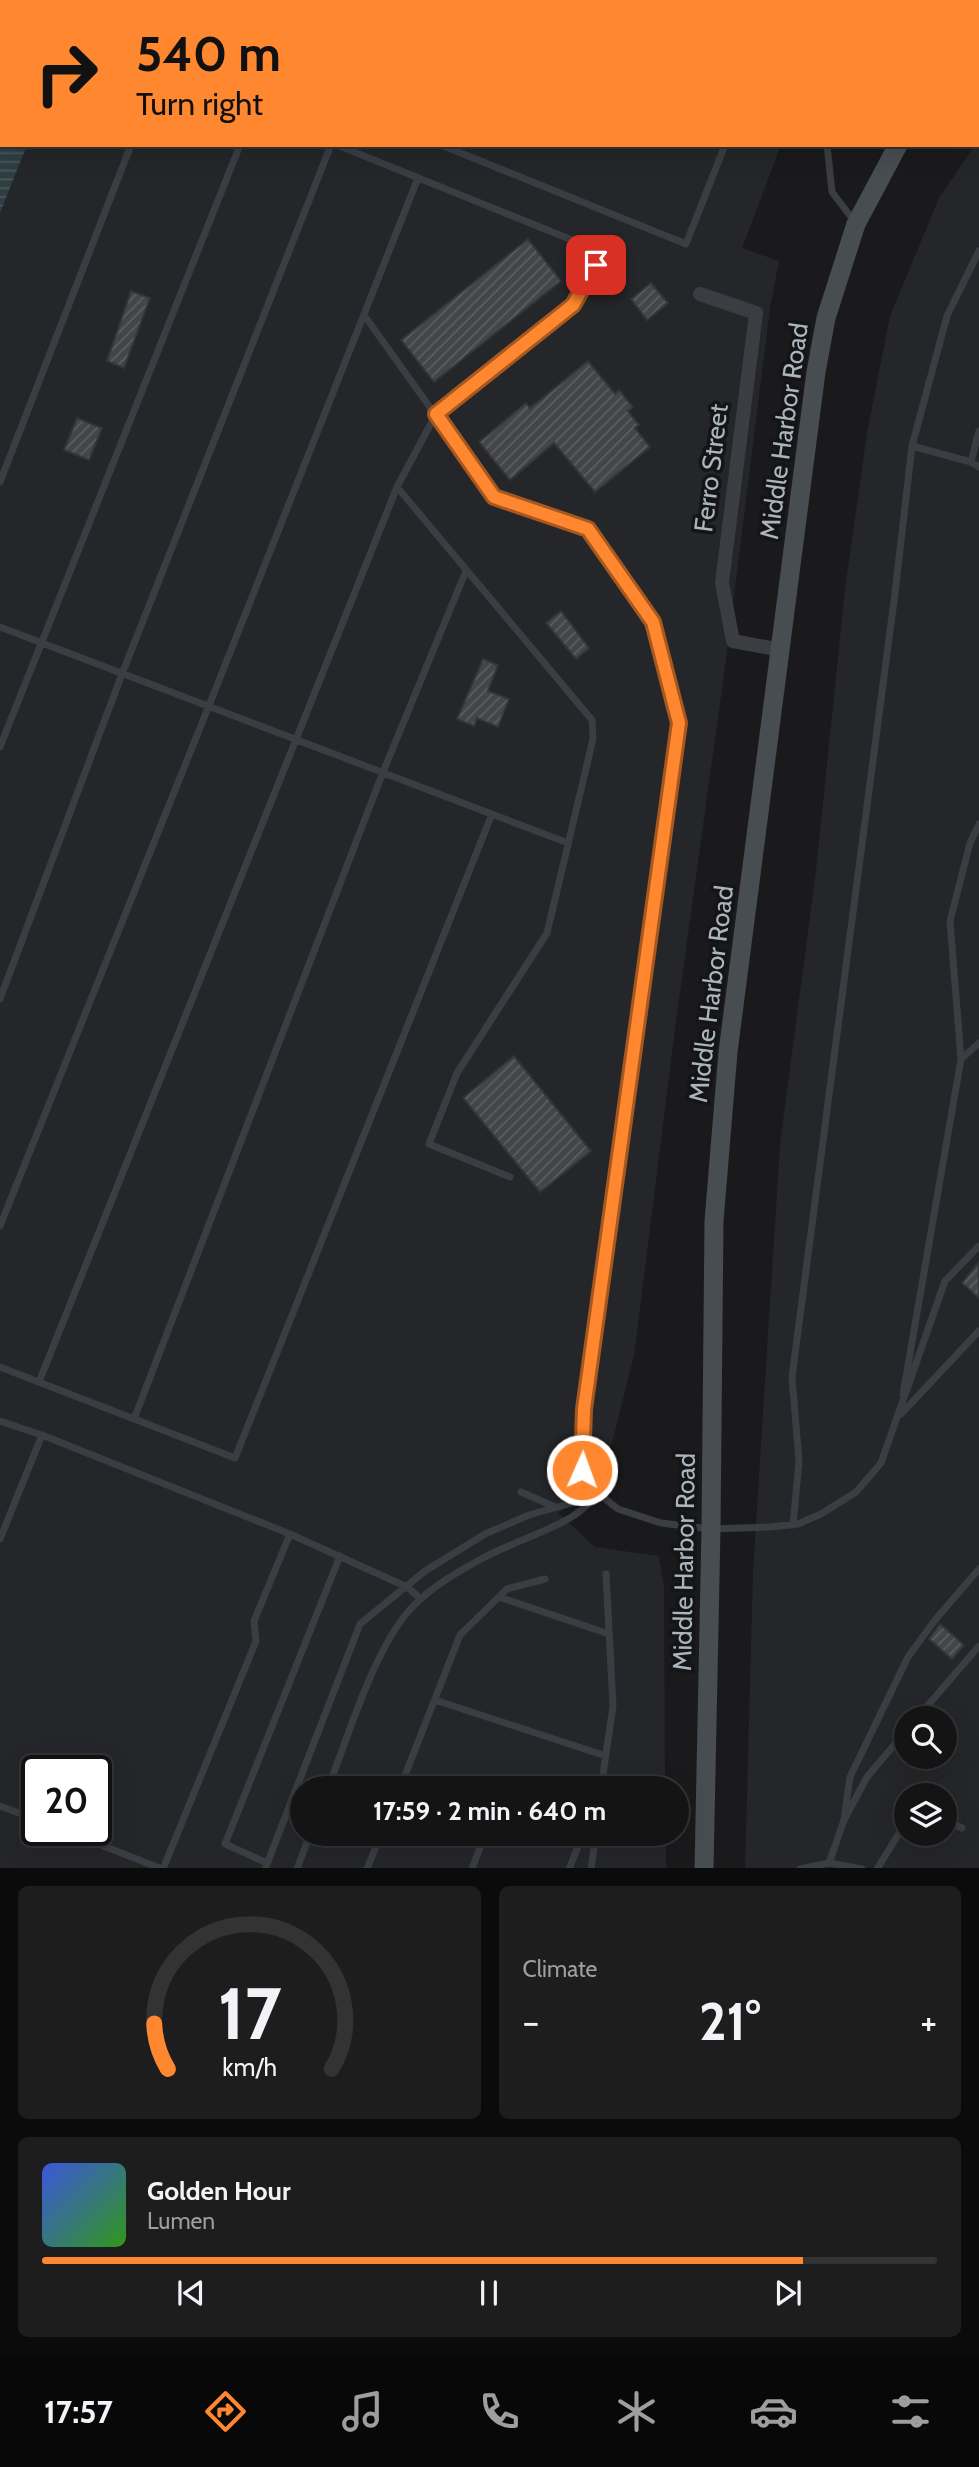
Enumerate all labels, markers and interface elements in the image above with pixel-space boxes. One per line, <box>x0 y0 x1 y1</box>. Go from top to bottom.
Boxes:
text: 540 m <box>136 24 281 83</box>
icon: right <box>21 28 112 119</box>
text: Turn right <box>136 84 263 123</box>
pin <box>566 235 626 295</box>
icon: arrive <box>577 246 615 284</box>
street label: Middle Harbor Road <box>753 321 815 541</box>
street label: Ferro Street <box>687 402 735 534</box>
street label: Middle Harbor Road <box>682 884 740 1104</box>
position arrow <box>545 1433 619 1507</box>
street label: Middle Harbor Road <box>666 1453 702 1671</box>
map controls <box>894 1706 957 1846</box>
button: search <box>894 1706 957 1769</box>
speed limit sign: 20 <box>21 1755 112 1846</box>
button: layers <box>894 1783 957 1846</box>
text: 17:59 · 2 min · 640 m <box>373 1795 606 1827</box>
text: Climate <box>523 1955 597 1983</box>
text: 17 <box>217 1969 281 2057</box>
text: 21° <box>699 1990 761 2053</box>
text: − <box>523 1998 539 2045</box>
text: + <box>920 1998 937 2045</box>
text: km/h <box>222 2051 277 2081</box>
text: Golden Hour <box>147 2175 290 2207</box>
text: Lumen <box>147 2207 215 2235</box>
icon: previous <box>172 2274 210 2312</box>
icon: pause <box>470 2274 508 2312</box>
icon: next <box>769 2274 807 2312</box>
icon: directions <box>201 2387 250 2436</box>
icon: music <box>338 2387 387 2436</box>
icon: phone <box>475 2387 524 2436</box>
icon: climate <box>612 2387 661 2436</box>
icon: car <box>749 2387 798 2436</box>
icon: filters <box>886 2387 935 2436</box>
text: 17:57 <box>44 2392 113 2431</box>

